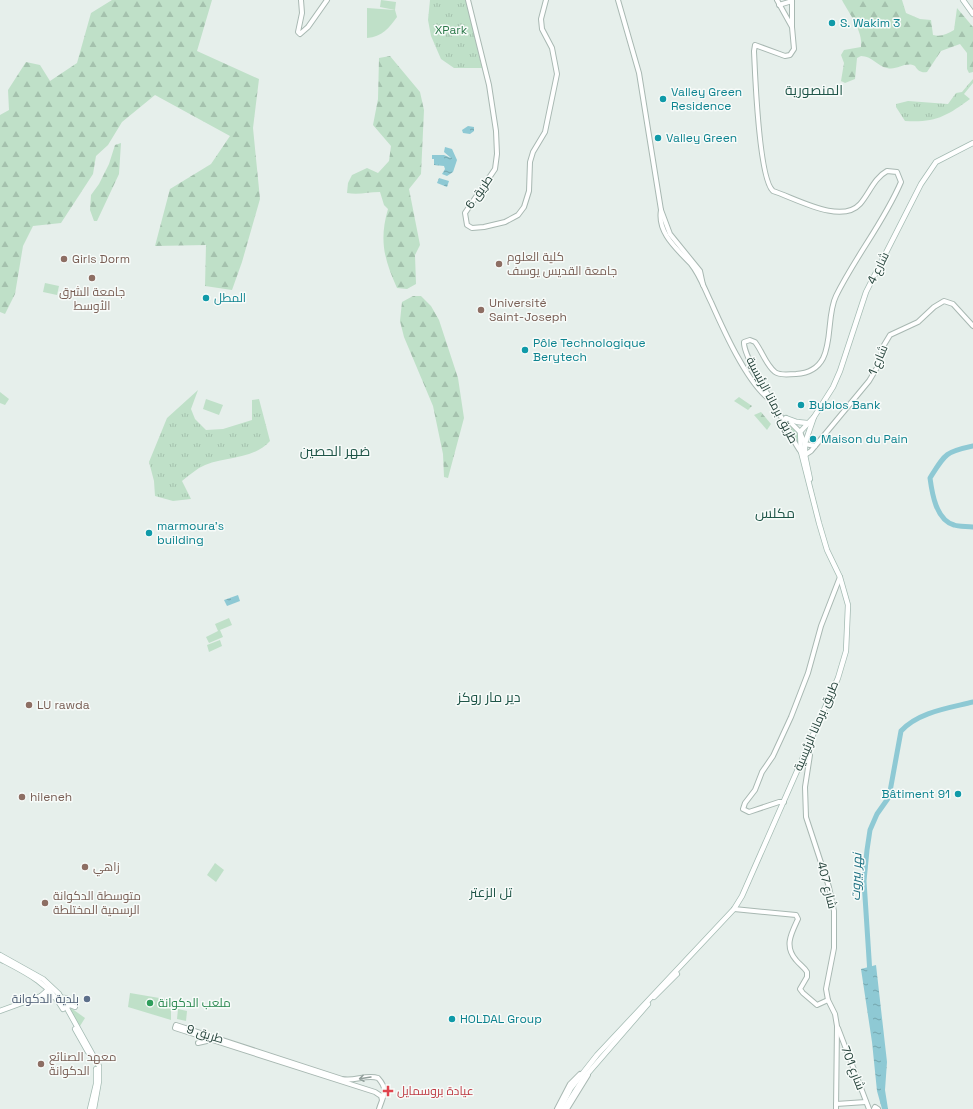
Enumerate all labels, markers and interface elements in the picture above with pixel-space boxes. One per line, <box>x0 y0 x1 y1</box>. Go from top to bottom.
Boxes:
place label: S. Wakim 3 <box>840 15 900 31</box>
marker: S. Wakim 3 <box>827 18 837 28</box>
park label: XPark <box>435 22 468 38</box>
district label: المنصورية <box>785 81 843 99</box>
place label: Valley Green Residence <box>671 84 742 114</box>
marker: Valley Green Residence <box>658 94 668 104</box>
place label: Valley Green <box>666 130 737 146</box>
marker: Valley Green <box>653 133 663 143</box>
street label: طريق 6 <box>462 172 496 212</box>
place label: كلية العلوم جامعة القديس يوسف <box>507 249 617 279</box>
street label: شارع 4 <box>863 249 893 287</box>
place label: Girls Dorm <box>72 251 130 267</box>
marker: Girls Dorm <box>59 254 69 264</box>
marker: كلية العلوم جامعة القديس يوسف <box>494 259 504 269</box>
marker: جامعة الشرق الأوسط <box>87 273 97 283</box>
place label: جامعة الشرق الأوسط <box>59 284 125 314</box>
place label: المطل <box>214 290 246 306</box>
marker: المطل <box>201 293 211 303</box>
place label: Université Saint-Joseph <box>489 295 567 325</box>
marker: Université Saint-Joseph <box>476 305 486 315</box>
place label: Pôle Technologique Berytech <box>533 335 646 365</box>
street label: شارع 1 <box>865 342 892 378</box>
marker: Pôle Technologique Berytech <box>520 345 530 355</box>
street label: طريق برمانا الرئيسية <box>742 354 802 446</box>
place label: Byblos Bank <box>809 397 881 413</box>
marker: Byblos Bank <box>796 400 806 410</box>
place label: Maison du Pain <box>821 431 908 447</box>
marker: Maison du Pain <box>808 434 818 444</box>
district label: ضهر الحصين <box>300 442 370 460</box>
district label: مكلس <box>755 504 795 522</box>
place label: marmoura's building <box>157 518 224 548</box>
marker: marmoura's building <box>144 528 154 538</box>
street label: طريق برمانا الرئيسية <box>790 679 842 773</box>
district label: دير مار روكز <box>457 688 520 706</box>
place label: LU rawda <box>37 697 90 713</box>
marker: LU rawda <box>24 700 34 710</box>
place label: Bâtiment 91 <box>882 786 950 802</box>
place label: hileneh <box>30 789 72 805</box>
marker: Bâtiment 91 <box>953 789 963 799</box>
marker: hileneh <box>17 792 27 802</box>
water label: نهر بيروت <box>847 851 865 901</box>
place label: زاهي <box>93 859 120 877</box>
street label: شارع 407 <box>813 860 841 910</box>
marker: زاهي <box>80 862 90 872</box>
district label: تل الزعتر <box>469 884 513 901</box>
place label: متوسطة الدكوانة الرسمية المختلطة <box>53 888 141 918</box>
marker: متوسطة الدكوانة الرسمية المختلطة <box>40 898 50 908</box>
place label: بلدية الدكوانة <box>12 991 79 1007</box>
marker: بلدية الدكوانة <box>82 994 92 1004</box>
place label: ملعب الدكوانة <box>158 995 231 1011</box>
marker: ملعب الدكوانة <box>145 998 155 1008</box>
place label: HOLDAL Group <box>460 1011 542 1027</box>
marker: HOLDAL Group <box>447 1014 457 1024</box>
street label: 9 طريق <box>185 1021 226 1047</box>
street label: شارع 701 <box>837 1044 869 1092</box>
place label: معهد الصنائع الدكوانة <box>49 1049 116 1079</box>
marker: معهد الصنائع الدكوانة <box>36 1059 46 1069</box>
one-way arrow <box>359 1074 372 1082</box>
place label: عيادة بروسمايل <box>397 1083 474 1099</box>
marker: عيادة بروسمايل <box>382 1085 394 1097</box>

